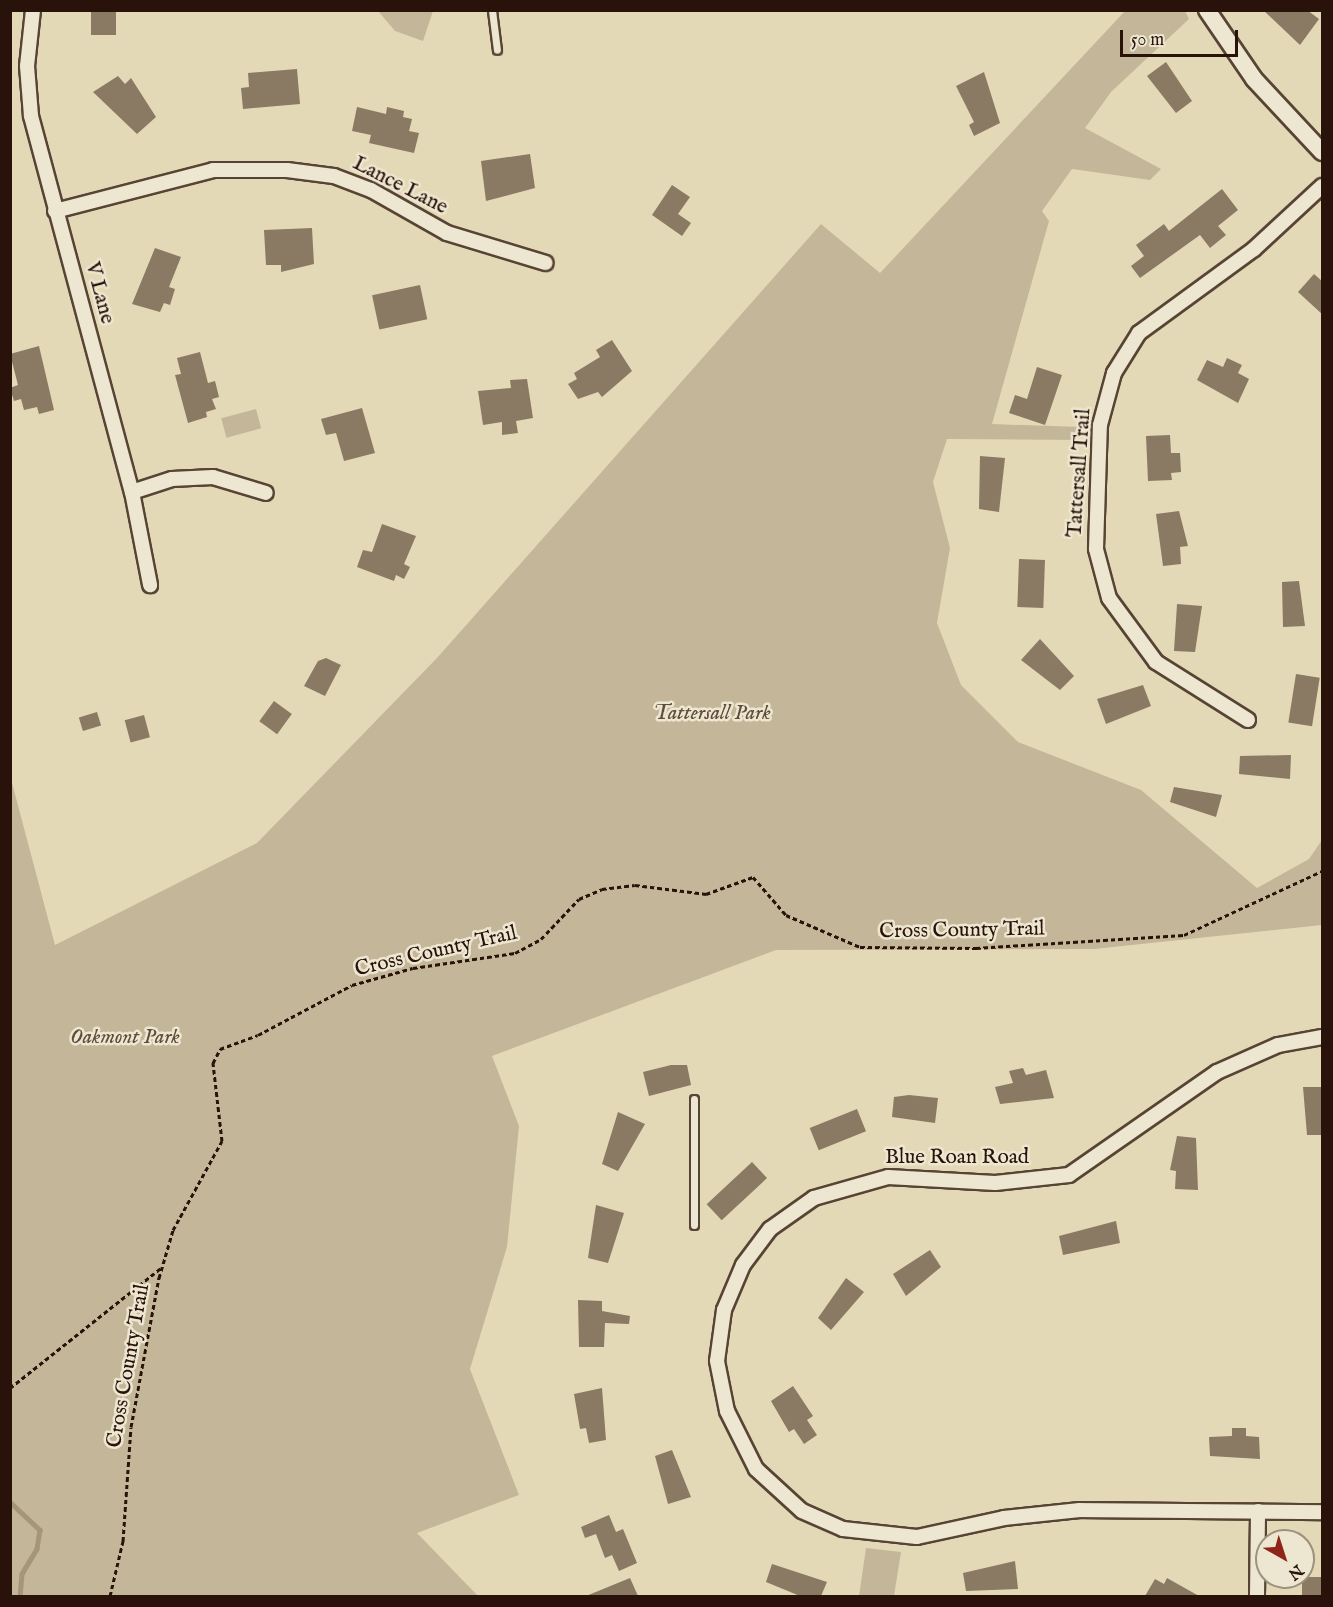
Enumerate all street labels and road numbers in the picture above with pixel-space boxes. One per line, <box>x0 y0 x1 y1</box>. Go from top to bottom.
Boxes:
street label: Lance Lane <box>348 151 452 221</box>
street label: V Lane <box>79 259 119 327</box>
street label: Tattersall Trail <box>1063 408 1097 538</box>
street label: Cross County Trail <box>879 917 1045 945</box>
street label: Cross County Trail <box>353 921 519 983</box>
street label: Blue Roan Road <box>885 1145 1029 1171</box>
street label: Cross County Trail <box>102 1282 156 1450</box>

